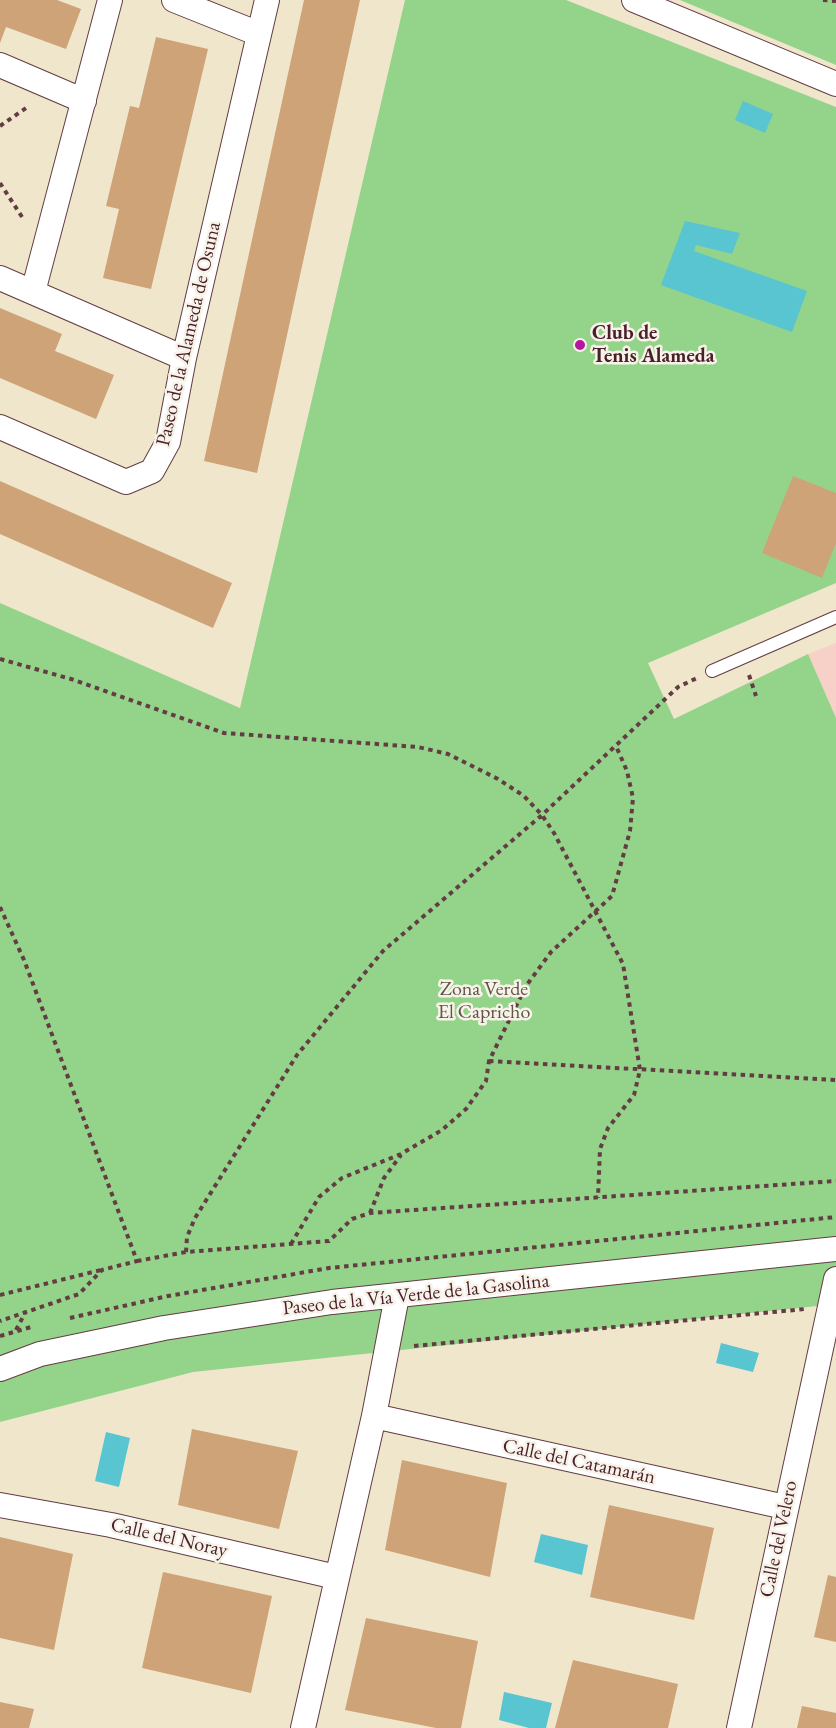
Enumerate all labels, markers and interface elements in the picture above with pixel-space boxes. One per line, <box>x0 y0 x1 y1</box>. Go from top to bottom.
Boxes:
street label: Paseo de la Alameda de Osuna <box>152 220 226 448</box>
place label: Club de Tenis Alameda <box>592 322 715 369</box>
marker: Club de Tenis Alameda <box>573 338 587 352</box>
park label: Zona Verde El Capricho <box>438 978 530 1025</box>
street label: Paseo de la Vía Verde de la Gasolina <box>281 1269 551 1321</box>
street label: Calle del Catamarán <box>500 1434 658 1490</box>
street label: Calle del Velero <box>755 1478 803 1600</box>
street label: Calle del Noray <box>108 1513 230 1563</box>

